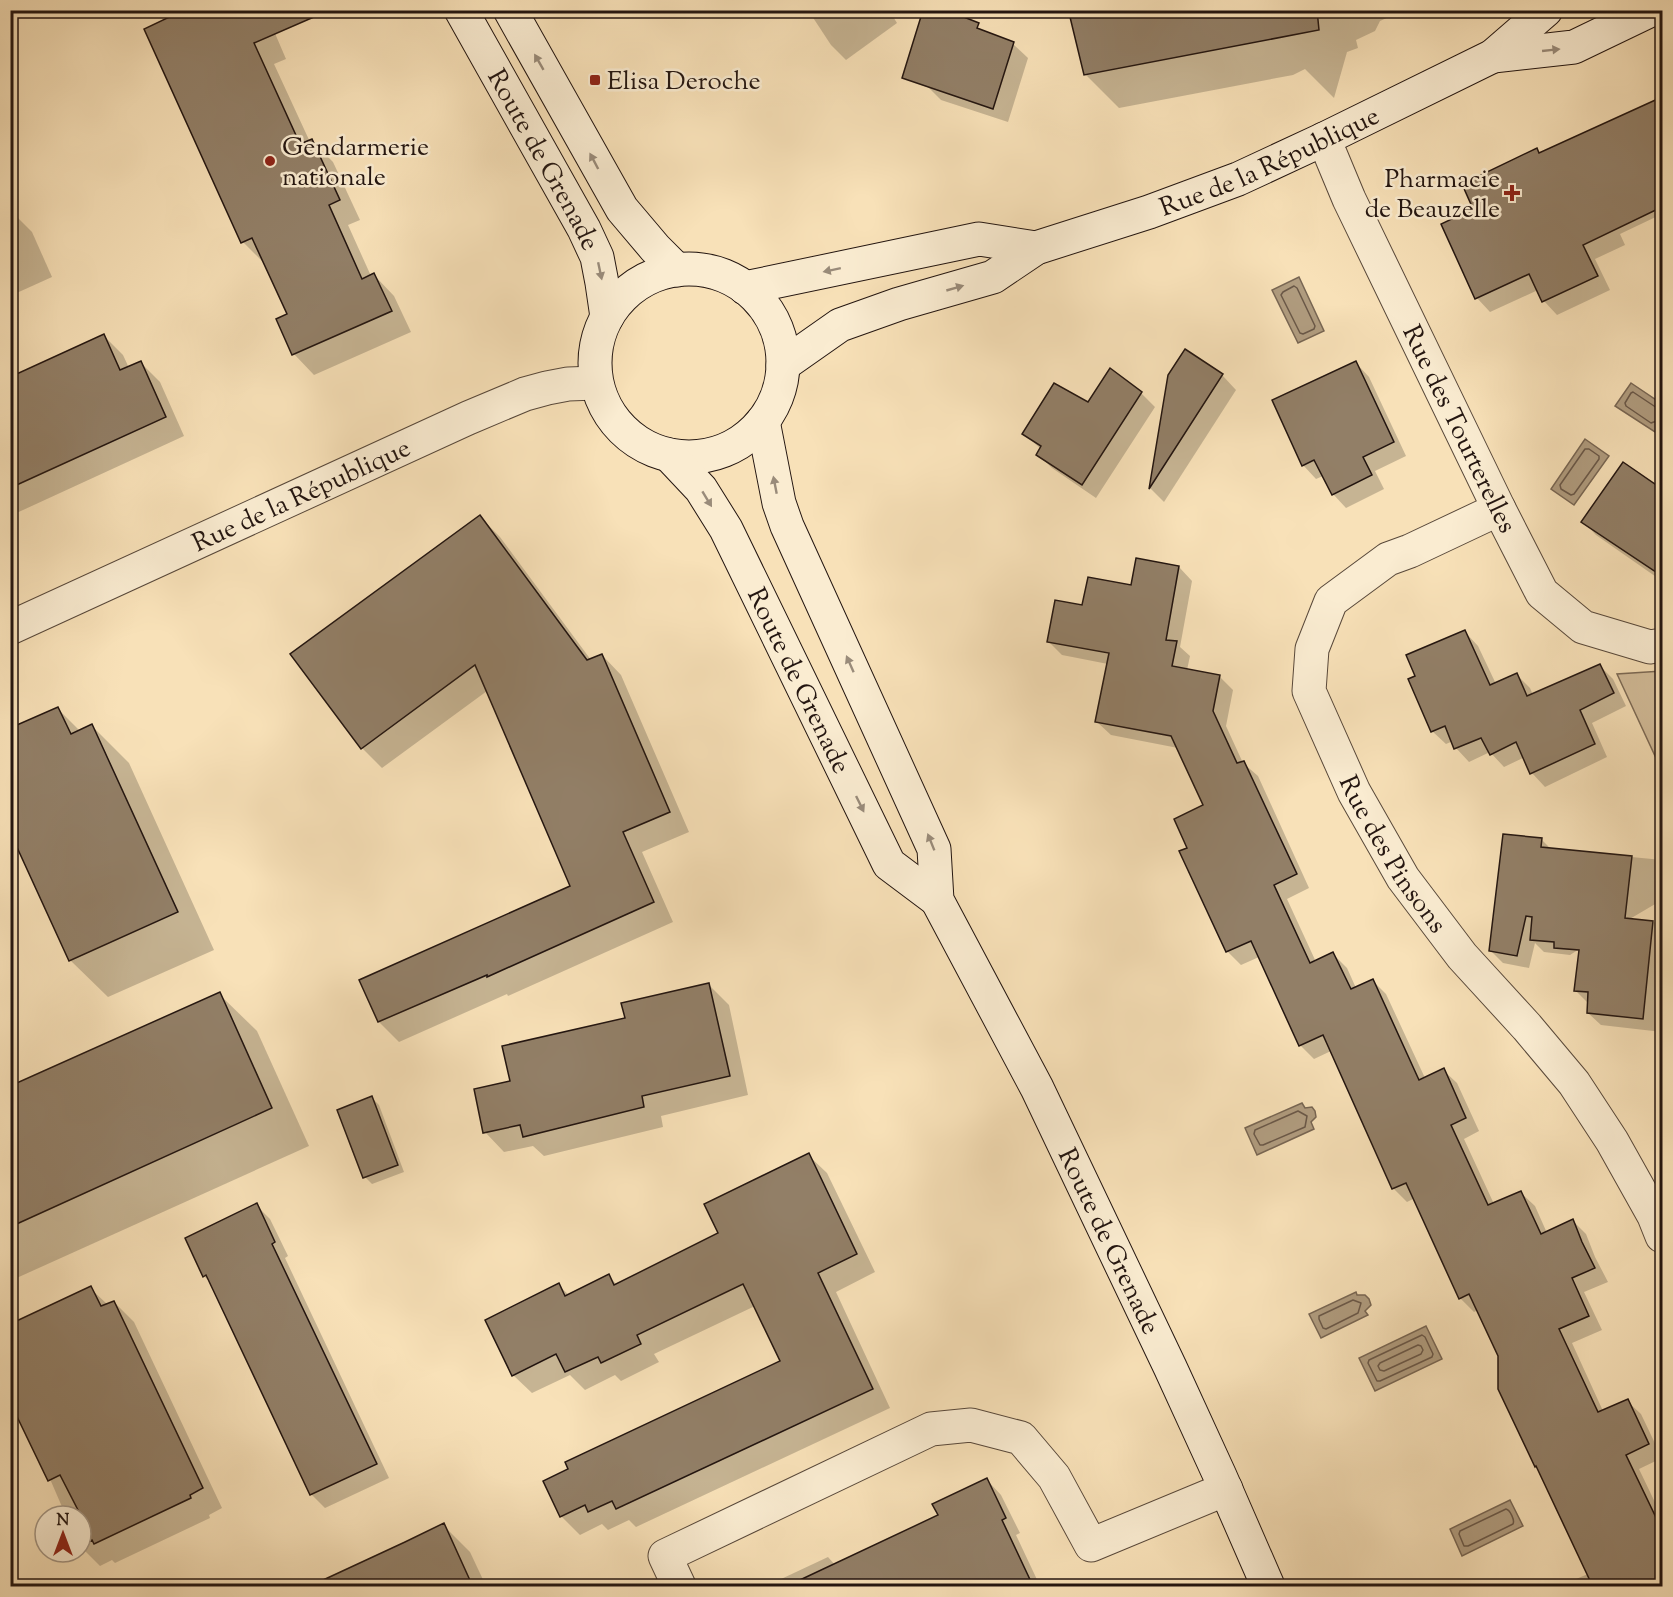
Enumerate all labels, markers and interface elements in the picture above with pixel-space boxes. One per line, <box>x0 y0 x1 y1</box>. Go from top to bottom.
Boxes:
one-way arrow <box>1542 45 1561 54</box>
one-way arrow <box>534 54 545 70</box>
street label: Route de Grenade <box>477 63 607 257</box>
place label: Elisa Deroche <box>607 64 761 101</box>
marker: Elisa Deroche <box>588 73 602 87</box>
street label: Rue de la République <box>1155 99 1386 227</box>
place label: Gendarmerie nationale <box>282 130 429 197</box>
one-way arrow <box>589 152 599 169</box>
marker: Gendarmerie nationale <box>263 154 277 168</box>
place label: Pharmacie de Beauzelle <box>1365 162 1500 229</box>
marker: Pharmacie de Beauzelle <box>1505 186 1519 200</box>
one-way arrow <box>596 262 605 281</box>
one-way arrow <box>823 266 842 275</box>
one-way arrow <box>946 283 964 292</box>
street label: Rue des Tourterelles <box>1392 319 1524 540</box>
street label: Rue de la République <box>187 431 417 563</box>
one-way arrow <box>770 475 779 494</box>
one-way arrow <box>702 490 713 507</box>
street label: Route de Grenade <box>736 582 858 780</box>
one-way arrow <box>846 656 855 673</box>
street label: Rue des Pinsons <box>1328 770 1454 942</box>
one-way arrow <box>855 796 865 813</box>
one-way arrow <box>926 833 935 851</box>
street label: Route de Grenade <box>1047 1142 1168 1341</box>
north arrow <box>33 1504 93 1564</box>
text: N <box>57 1510 70 1533</box>

